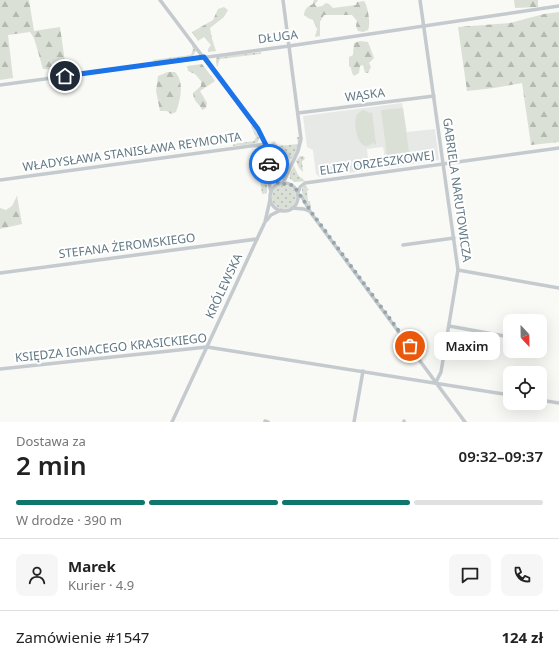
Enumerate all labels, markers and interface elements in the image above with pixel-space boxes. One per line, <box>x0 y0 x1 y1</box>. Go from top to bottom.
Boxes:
street label: DŁUGA <box>257 26 299 47</box>
pin <box>48 59 82 93</box>
icon: home <box>54 65 76 87</box>
street label: WĄSKA <box>344 84 386 105</box>
street label: GABRIELA NARUTOWICZA <box>439 117 476 263</box>
street label: WŁADYSŁAWA STANISŁAWA REYMONTA <box>21 128 243 175</box>
courier <box>249 144 289 184</box>
street label: ELIZY ORZESZKOWEJ <box>318 146 436 179</box>
icon: car <box>258 153 280 175</box>
street label: STEFANA ŻEROMSKIEGO <box>58 229 196 262</box>
street label: KRÓLEWSKA <box>201 250 246 321</box>
north arrow <box>503 314 547 358</box>
map controls <box>503 314 547 410</box>
street label: KSIĘDZA IGNACEGO KRASICKIEGO <box>14 329 208 366</box>
pin <box>393 329 427 363</box>
callout: Maxim <box>434 332 500 360</box>
icon: bag <box>399 335 421 357</box>
text: Maxim <box>445 337 489 355</box>
button: locate <box>503 366 547 410</box>
text: Dostawa za <box>16 432 86 450</box>
text: 09:32–09:37 <box>459 446 543 466</box>
text: 2 min <box>16 447 87 483</box>
text: W drodze · 390 m <box>16 511 122 529</box>
button: person <box>16 554 58 596</box>
button: chat <box>449 554 491 596</box>
button: phone <box>501 554 543 596</box>
text: Marek <box>68 556 116 576</box>
text: Kurier · 4.9 <box>68 576 134 594</box>
text: Zamówienie #1547 <box>16 627 149 647</box>
text: 124 zł <box>501 627 543 647</box>

